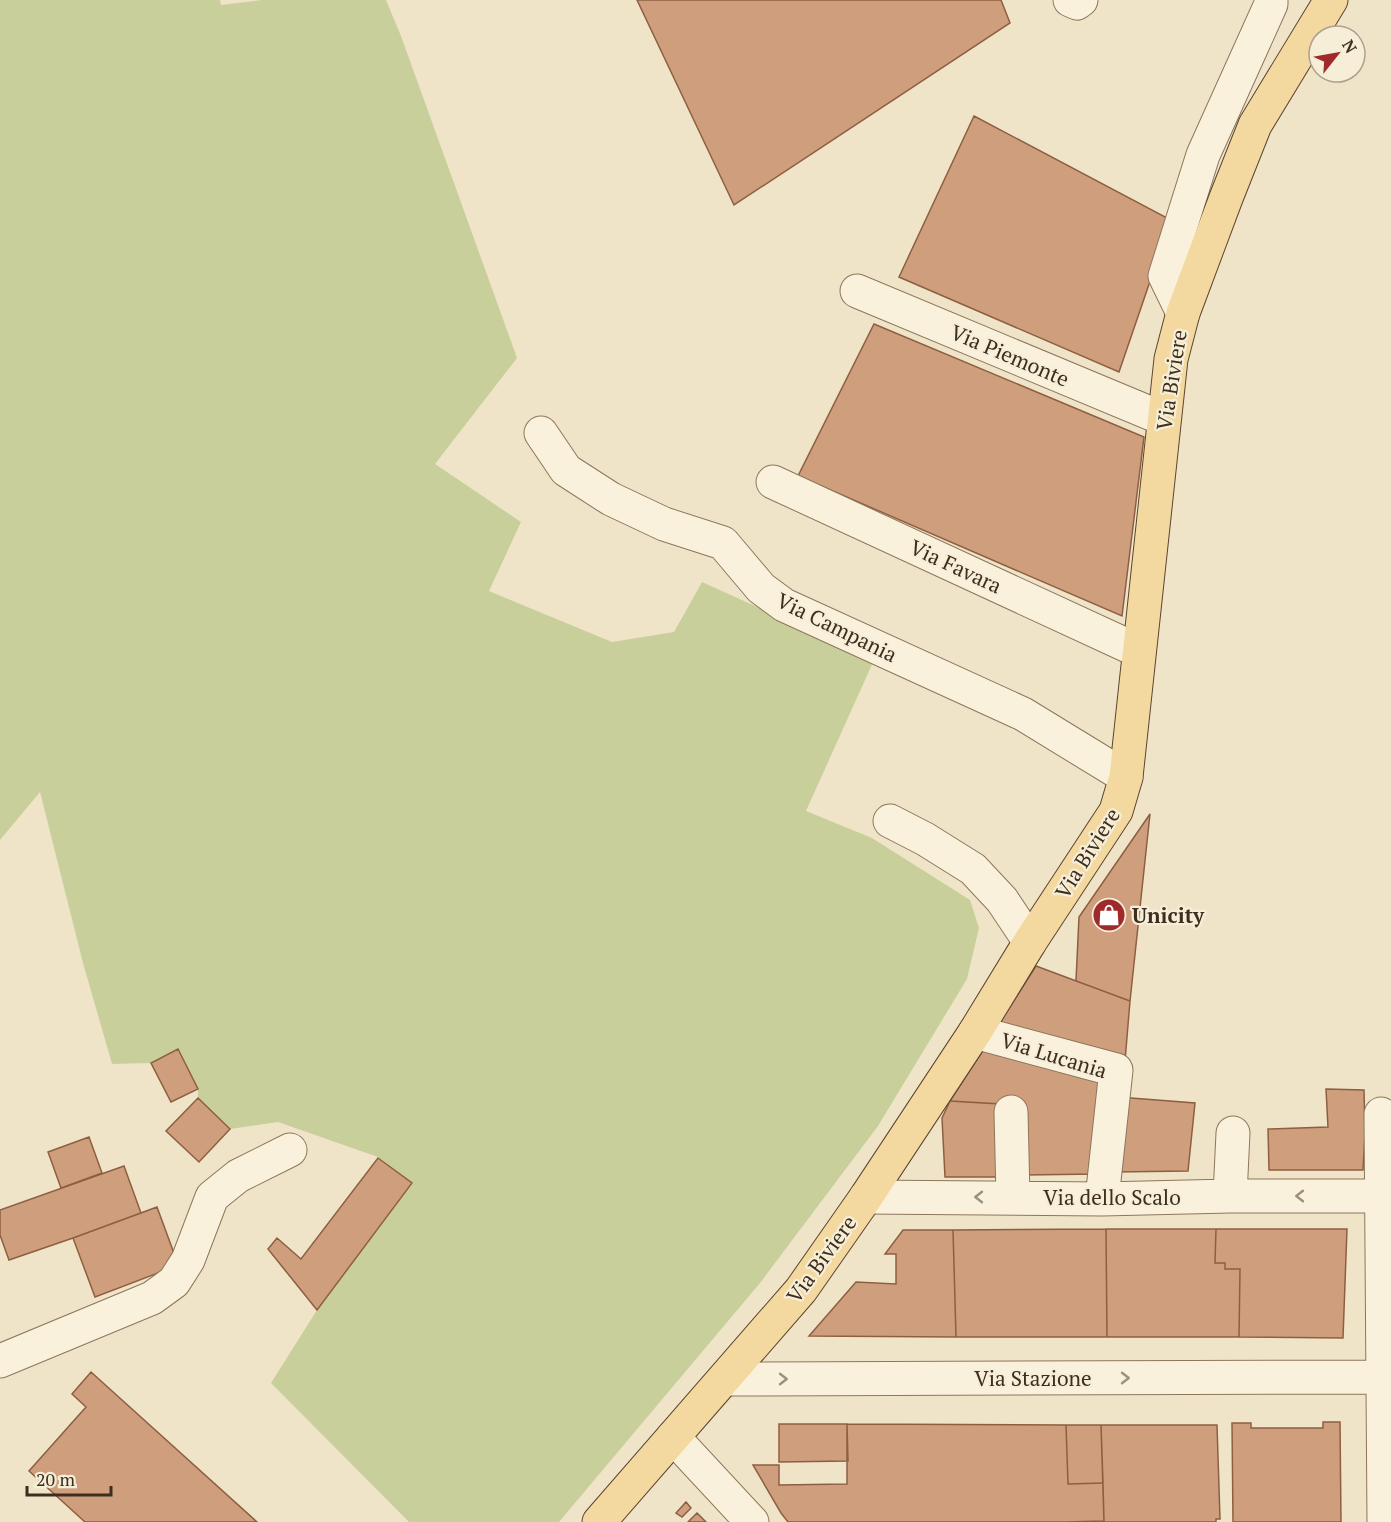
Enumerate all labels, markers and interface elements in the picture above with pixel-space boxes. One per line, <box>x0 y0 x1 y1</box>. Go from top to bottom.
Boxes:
north arrow <box>1307 24 1367 84</box>
text: N <box>1337 35 1362 57</box>
street label: Via Piemonte <box>946 317 1074 393</box>
street label: Via Biviere <box>1149 328 1193 432</box>
street label: Via Favara <box>906 533 1007 600</box>
street label: Via Campania <box>772 586 902 668</box>
street label: Via Biviere <box>1048 802 1126 904</box>
shop icon: Unicity <box>1091 897 1127 933</box>
place label: Unicity <box>1132 901 1205 929</box>
street label: Via Lucania <box>997 1026 1111 1085</box>
street label: Via dello Scalo <box>1043 1183 1181 1211</box>
one-way arrow <box>1295 1190 1304 1202</box>
one-way arrow <box>974 1191 983 1203</box>
street label: Via Biviere <box>780 1210 862 1308</box>
street label: Via Stazione <box>974 1364 1092 1392</box>
one-way arrow <box>1121 1372 1130 1384</box>
one-way arrow <box>779 1373 788 1385</box>
scale bar <box>27 1459 111 1497</box>
text: 20 m <box>36 1467 76 1491</box>

